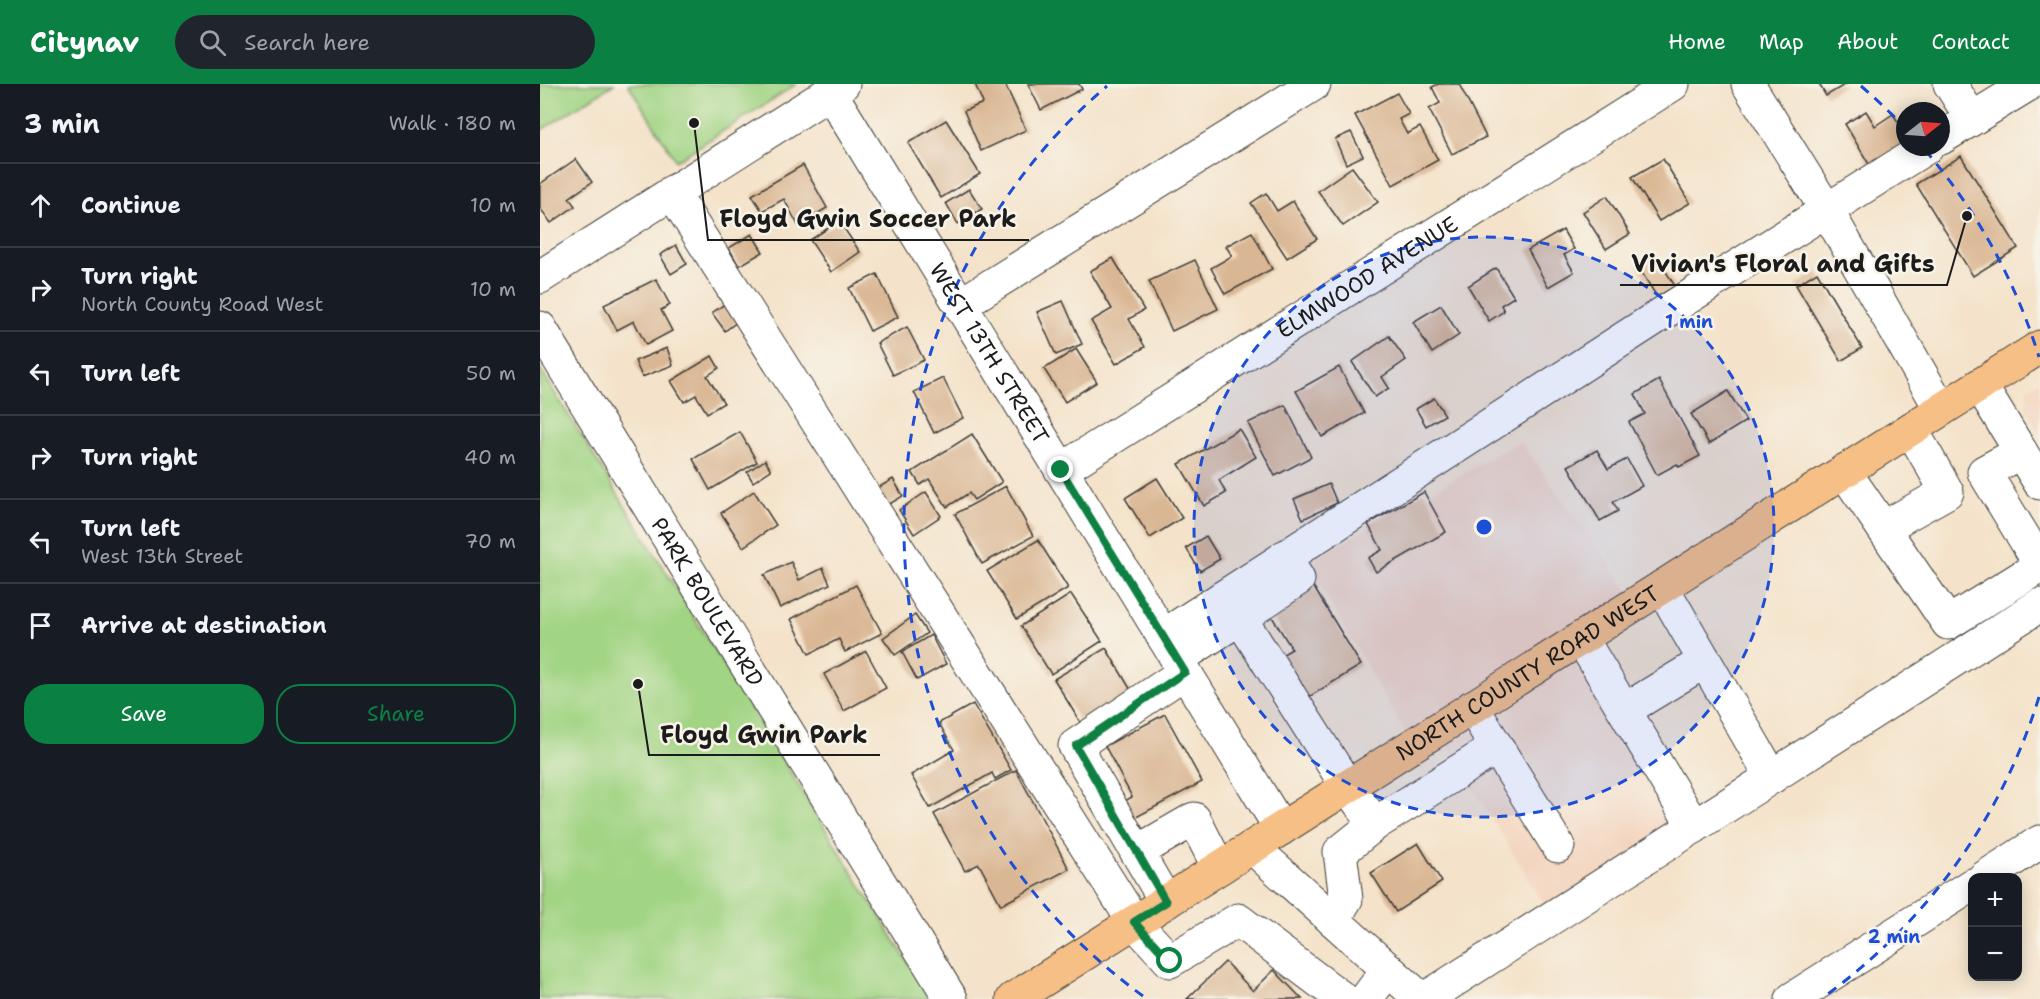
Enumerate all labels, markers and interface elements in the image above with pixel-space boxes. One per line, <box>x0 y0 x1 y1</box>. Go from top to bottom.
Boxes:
search box <box>175 15 595 69</box>
text: Citynav <box>30 23 139 61</box>
icon: search <box>196 26 229 59</box>
text: Search here <box>244 28 370 57</box>
text: Home <box>1668 28 1726 56</box>
text: Map <box>1759 28 1804 56</box>
text: About <box>1837 28 1898 56</box>
text: Contact <box>1931 28 2010 56</box>
north arrow <box>1896 102 1950 156</box>
text: 3 min <box>24 106 100 141</box>
text: Walk · 180 m <box>389 110 516 136</box>
icon: ahead <box>24 189 57 222</box>
text: Continue <box>81 191 181 220</box>
text: 10 m <box>470 192 516 218</box>
callout: Floyd Gwin Soccer Park <box>708 198 1029 240</box>
text: Floyd Gwin Soccer Park <box>719 203 1017 235</box>
street label: ELMWOOD AVENUE <box>1272 209 1463 345</box>
callout: Vivian's Floral and Gifts <box>1620 243 1947 285</box>
text: Vivian's Floral and Gifts <box>1631 248 1935 280</box>
street label: WEST 13TH STREET <box>923 257 1056 450</box>
text: Turn right <box>81 262 198 291</box>
icon: right <box>24 273 57 306</box>
text: 10 m <box>470 276 516 302</box>
text: North County Road West <box>81 291 323 317</box>
text: 1 min <box>1665 310 1713 334</box>
icon: left <box>24 357 57 390</box>
text: Turn left <box>81 359 180 388</box>
text: 50 m <box>466 360 516 386</box>
icon: right <box>24 441 57 474</box>
text: Turn right <box>81 443 198 472</box>
text: 40 m <box>464 444 516 470</box>
route end <box>1047 456 1073 482</box>
street label: PARK BOULEVARD <box>644 512 770 692</box>
text: Turn left <box>81 514 180 543</box>
centre of rings <box>1474 517 1494 537</box>
icon: left <box>24 525 57 558</box>
text: 70 m <box>464 528 516 554</box>
text: West 13th Street <box>81 543 243 569</box>
street label: NORTH COUNTY ROAD WEST <box>1390 578 1665 767</box>
icon: arrive <box>24 609 57 642</box>
text: Arrive at destination <box>81 611 327 640</box>
button: Save <box>24 684 264 744</box>
button: Share <box>276 684 516 744</box>
callout: Floyd Gwin Park <box>649 713 880 755</box>
text: Floyd Gwin Park <box>660 719 868 751</box>
map controls <box>1968 873 2022 981</box>
button: + <box>1968 873 2022 927</box>
text: 2 min <box>1868 925 1920 949</box>
button: − <box>1968 927 2022 981</box>
route start <box>1156 947 1182 973</box>

